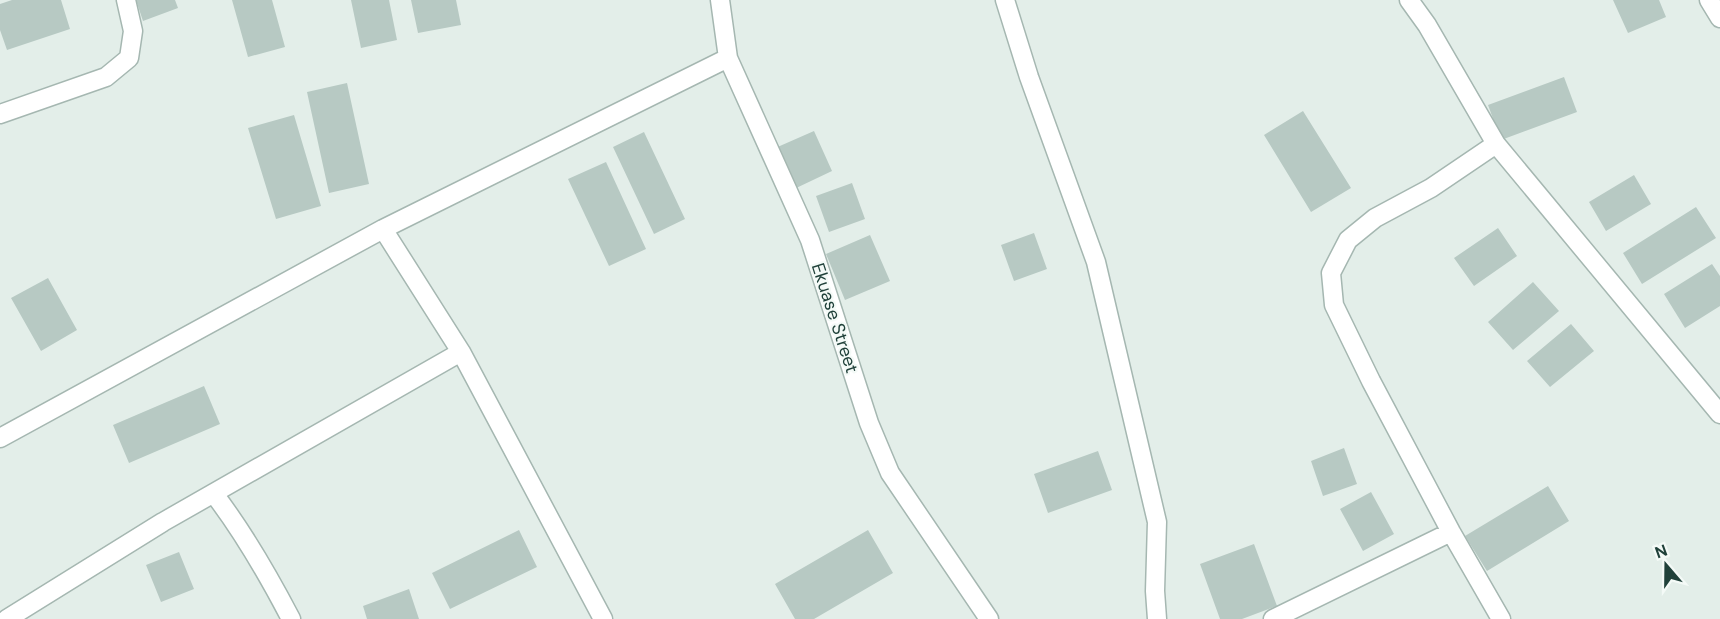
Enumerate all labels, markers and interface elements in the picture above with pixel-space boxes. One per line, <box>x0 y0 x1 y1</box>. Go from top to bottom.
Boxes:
street label: Ekuase Street <box>806 260 864 376</box>
north arrow <box>1636 535 1696 595</box>
text: N <box>1652 540 1670 563</box>

